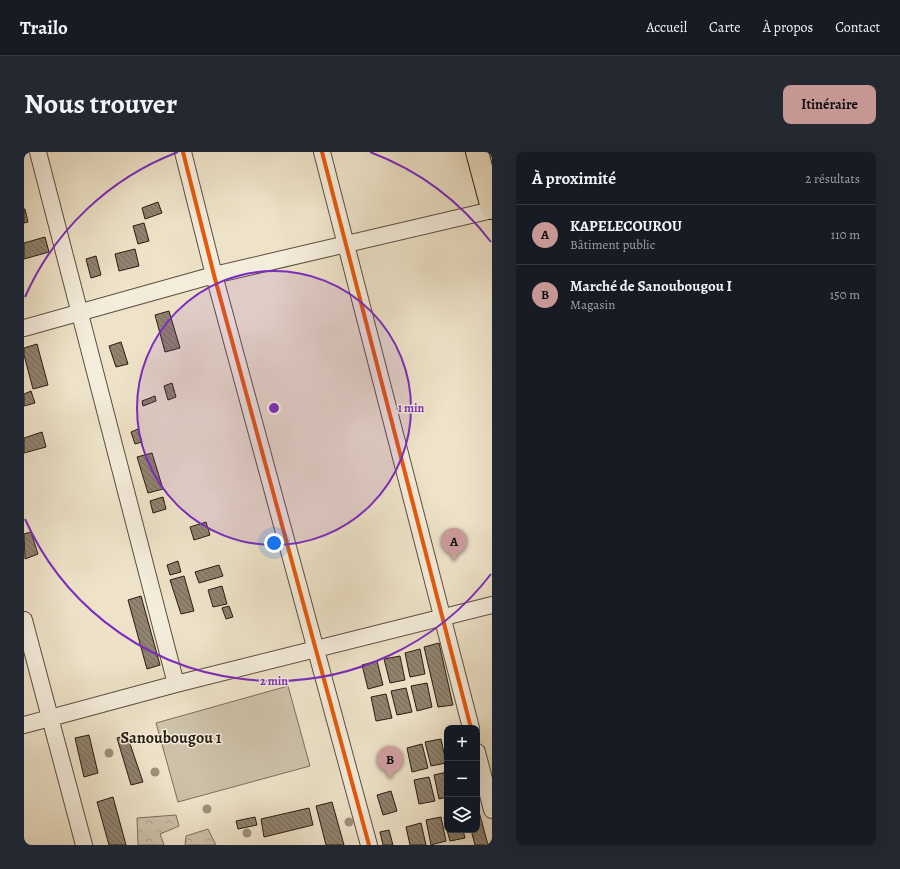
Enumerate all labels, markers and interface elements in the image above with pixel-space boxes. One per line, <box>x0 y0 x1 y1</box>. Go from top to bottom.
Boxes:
text: Trailo <box>20 15 68 41</box>
text: Accueil <box>646 18 687 37</box>
text: Carte <box>709 18 741 37</box>
text: À propos <box>763 18 813 37</box>
text: Contact <box>835 18 880 37</box>
text: Nous trouver <box>24 85 177 123</box>
button: Itinéraire <box>783 85 876 124</box>
text: À proximité <box>532 167 616 190</box>
text: 2 résultats <box>805 170 860 187</box>
text: KAPELECOUROU <box>570 216 682 236</box>
text: A <box>541 226 549 243</box>
text: 110 m <box>831 226 860 243</box>
text: Bâtiment public <box>570 236 655 253</box>
text: Marché de Sanoubougou I <box>570 276 732 296</box>
text: B <box>541 286 549 303</box>
text: 150 m <box>830 286 860 303</box>
text: Magasin <box>570 296 615 313</box>
text: 1 min <box>398 400 425 416</box>
centre of rings <box>267 401 281 415</box>
pin: A <box>441 528 467 561</box>
your location <box>264 533 284 553</box>
text: 2 min <box>260 673 288 689</box>
map controls <box>444 725 480 833</box>
button: + <box>444 725 480 761</box>
district label: Sanoubougou 1 <box>121 727 222 749</box>
pin: B <box>377 746 403 779</box>
button: − <box>444 761 480 797</box>
button: layers <box>444 797 480 833</box>

